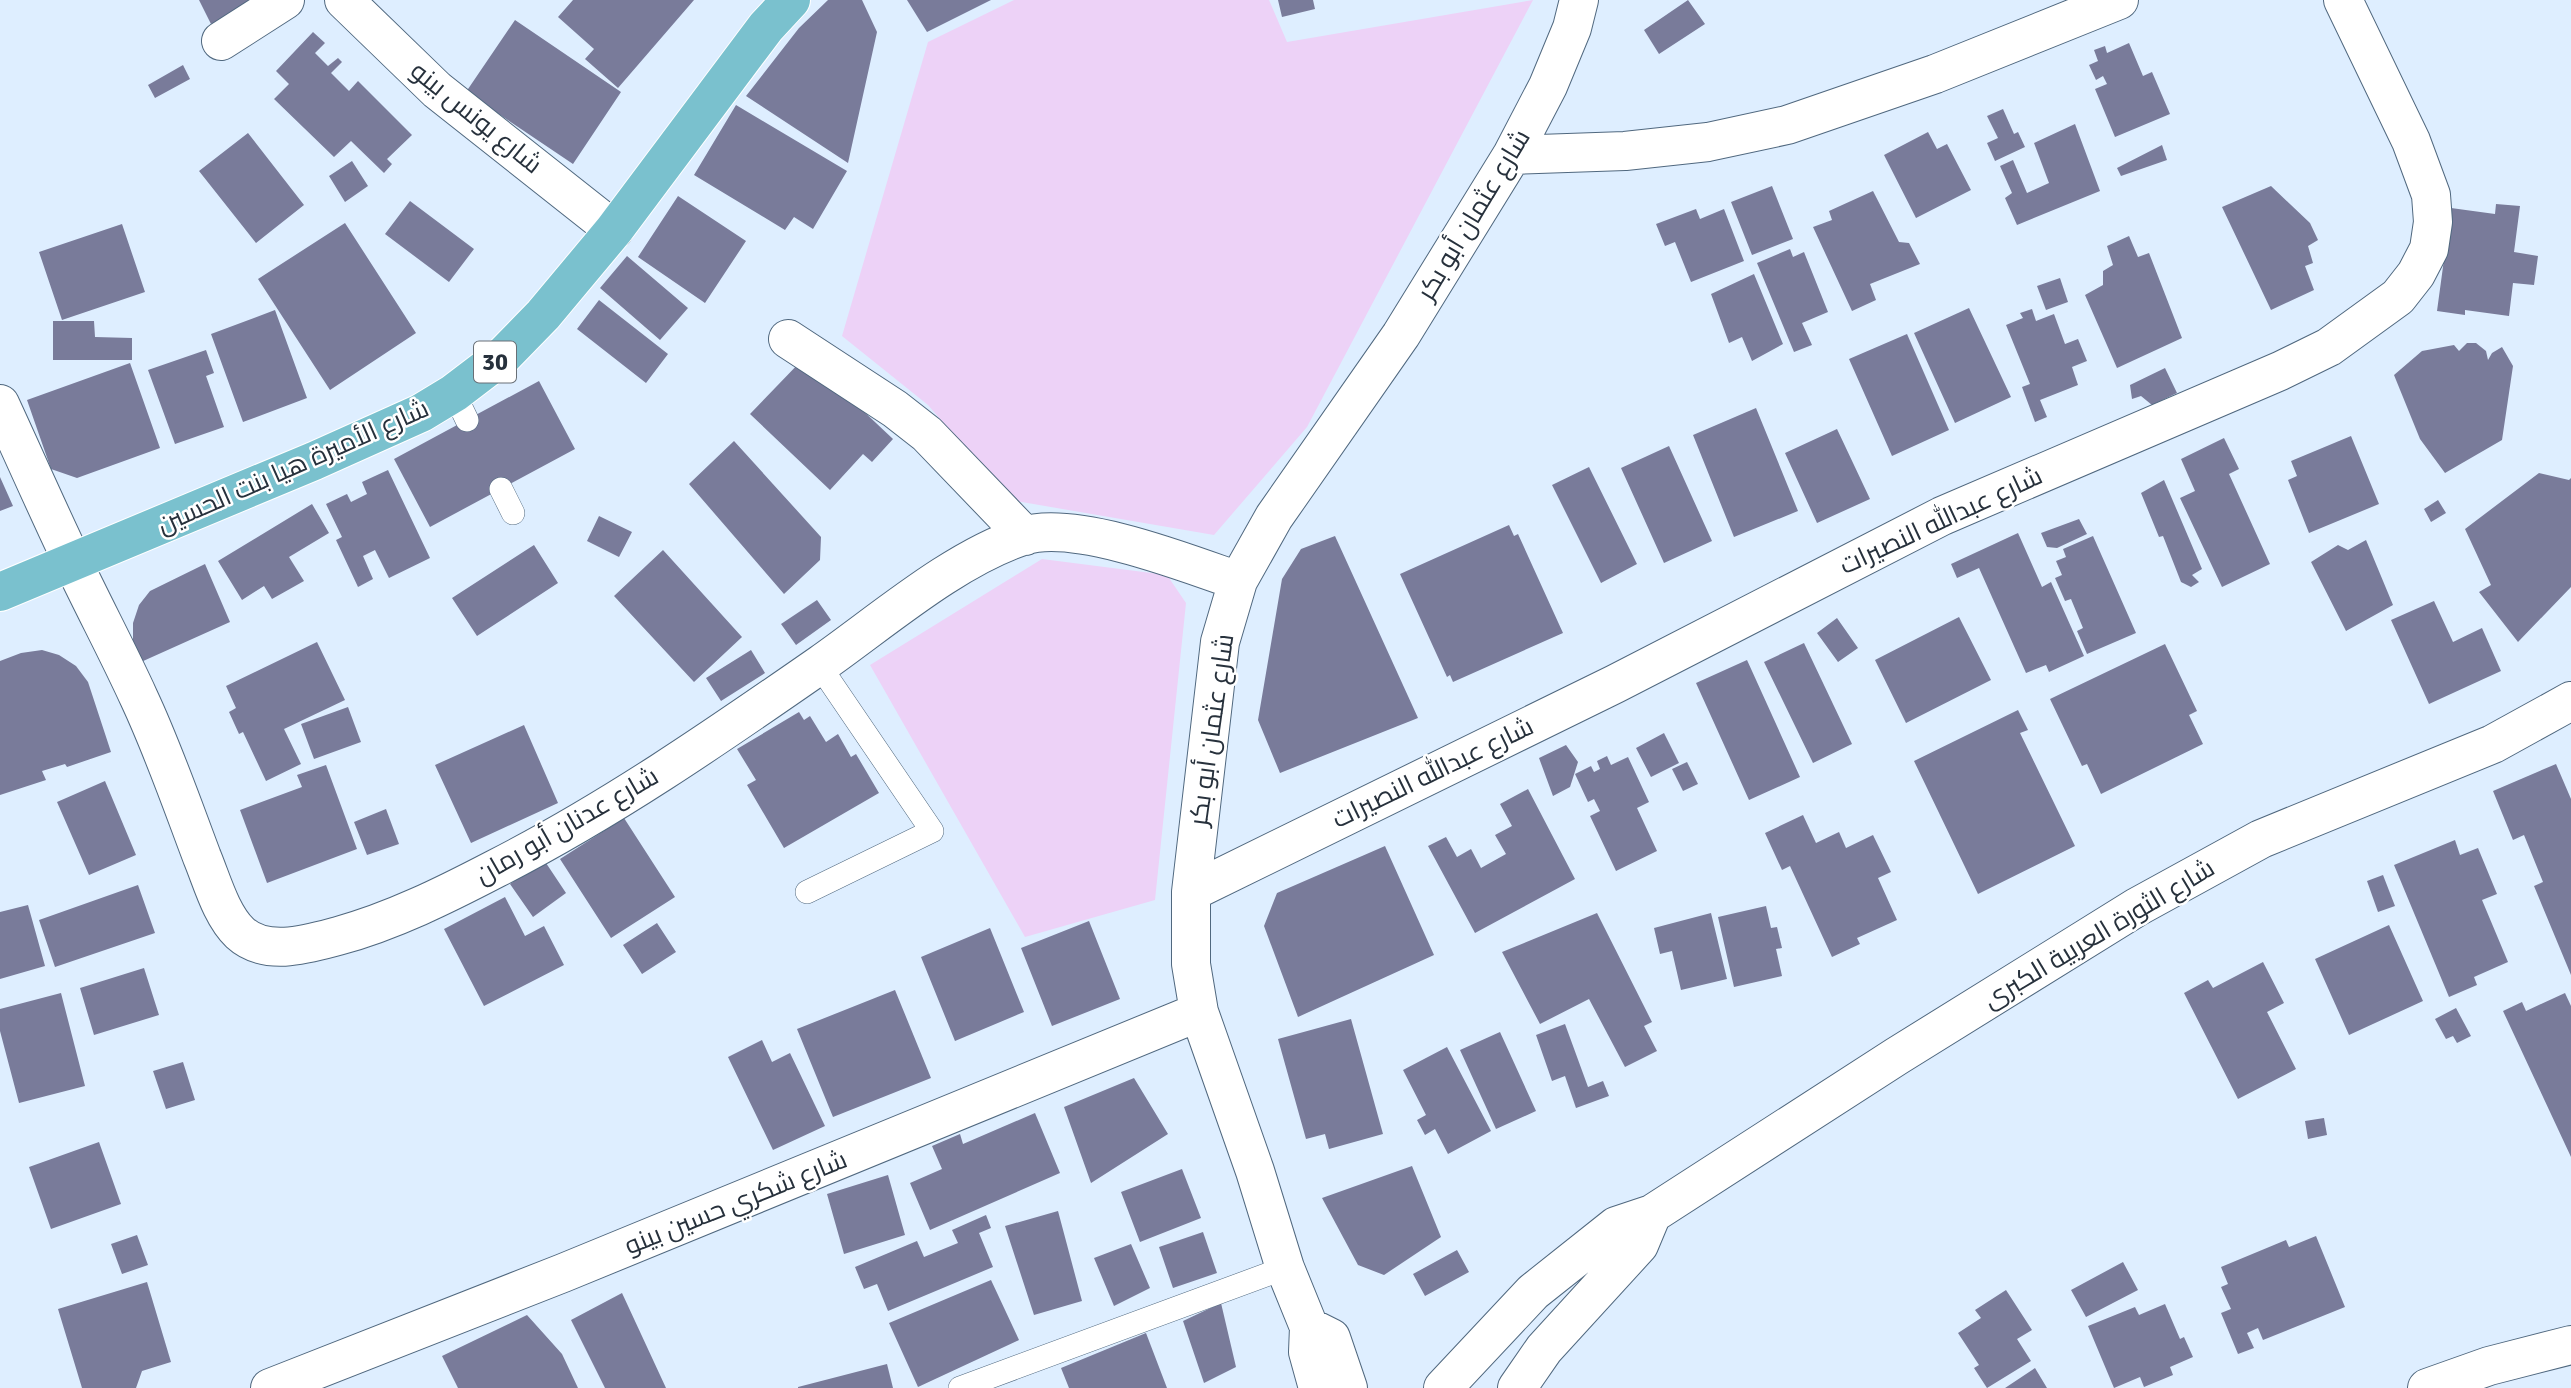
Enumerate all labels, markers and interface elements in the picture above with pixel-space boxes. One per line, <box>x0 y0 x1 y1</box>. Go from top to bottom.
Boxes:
street label: شارع يونس بينو <box>404 55 548 181</box>
street label: شارع عثمان أبو بكر <box>1408 123 1538 308</box>
road number: 30 <box>474 342 516 382</box>
street label: شارع الأميرة هيا بنت الحسين <box>152 393 434 541</box>
street label: شارع عبدالله النصيرات <box>1834 458 2047 582</box>
street label: شارع عثمان أبو بكر <box>1180 631 1241 830</box>
street label: شارع عبدالله النصيرات <box>1326 709 1539 836</box>
street label: شارع عدنان أبو رمان <box>469 759 664 891</box>
street label: شارع الثورة العربية الكبرى <box>1977 852 2221 1016</box>
street label: شارع شكري حسين بينو <box>620 1144 853 1265</box>

